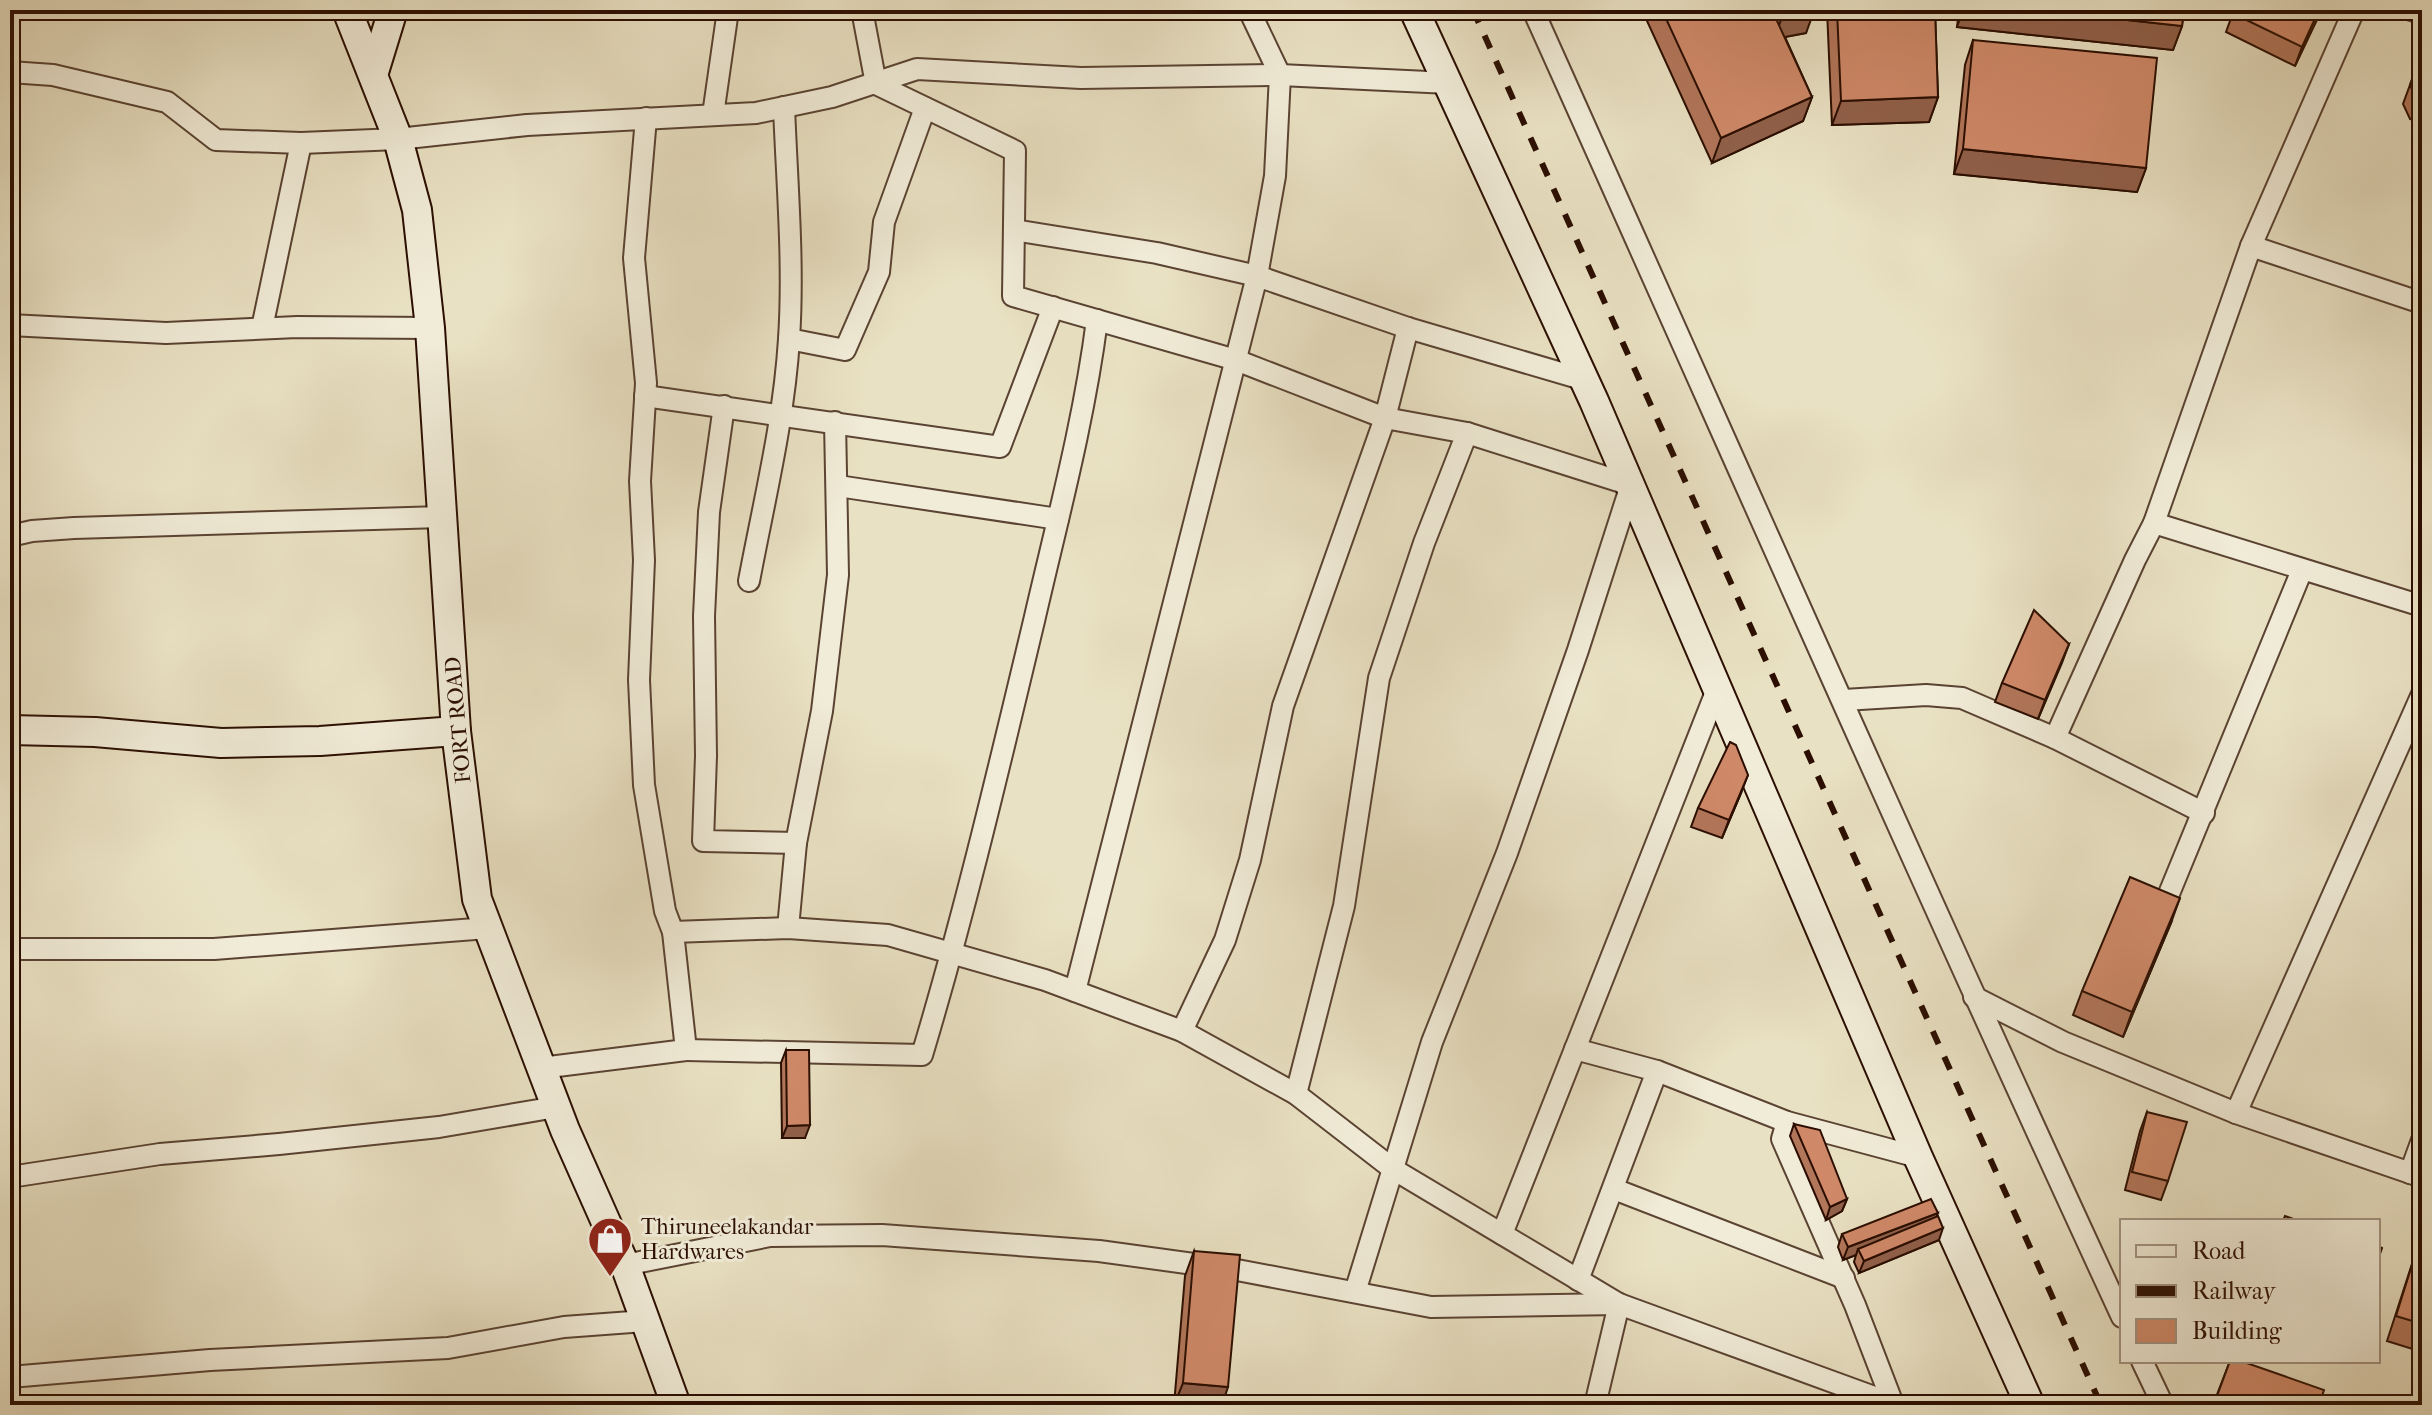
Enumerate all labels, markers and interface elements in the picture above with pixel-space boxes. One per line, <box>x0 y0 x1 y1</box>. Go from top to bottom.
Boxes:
street label: FORT ROAD <box>440 655 476 784</box>
place label: Thiruneelakandar Hardwares <box>641 1214 814 1265</box>
shop icon: Thiruneelakandar Hardwares <box>586 1215 634 1278</box>
legend <box>2120 1219 2380 1363</box>
text: Road <box>2192 1237 2246 1265</box>
text: Railway <box>2192 1277 2277 1305</box>
text: Building <box>2192 1317 2283 1345</box>

